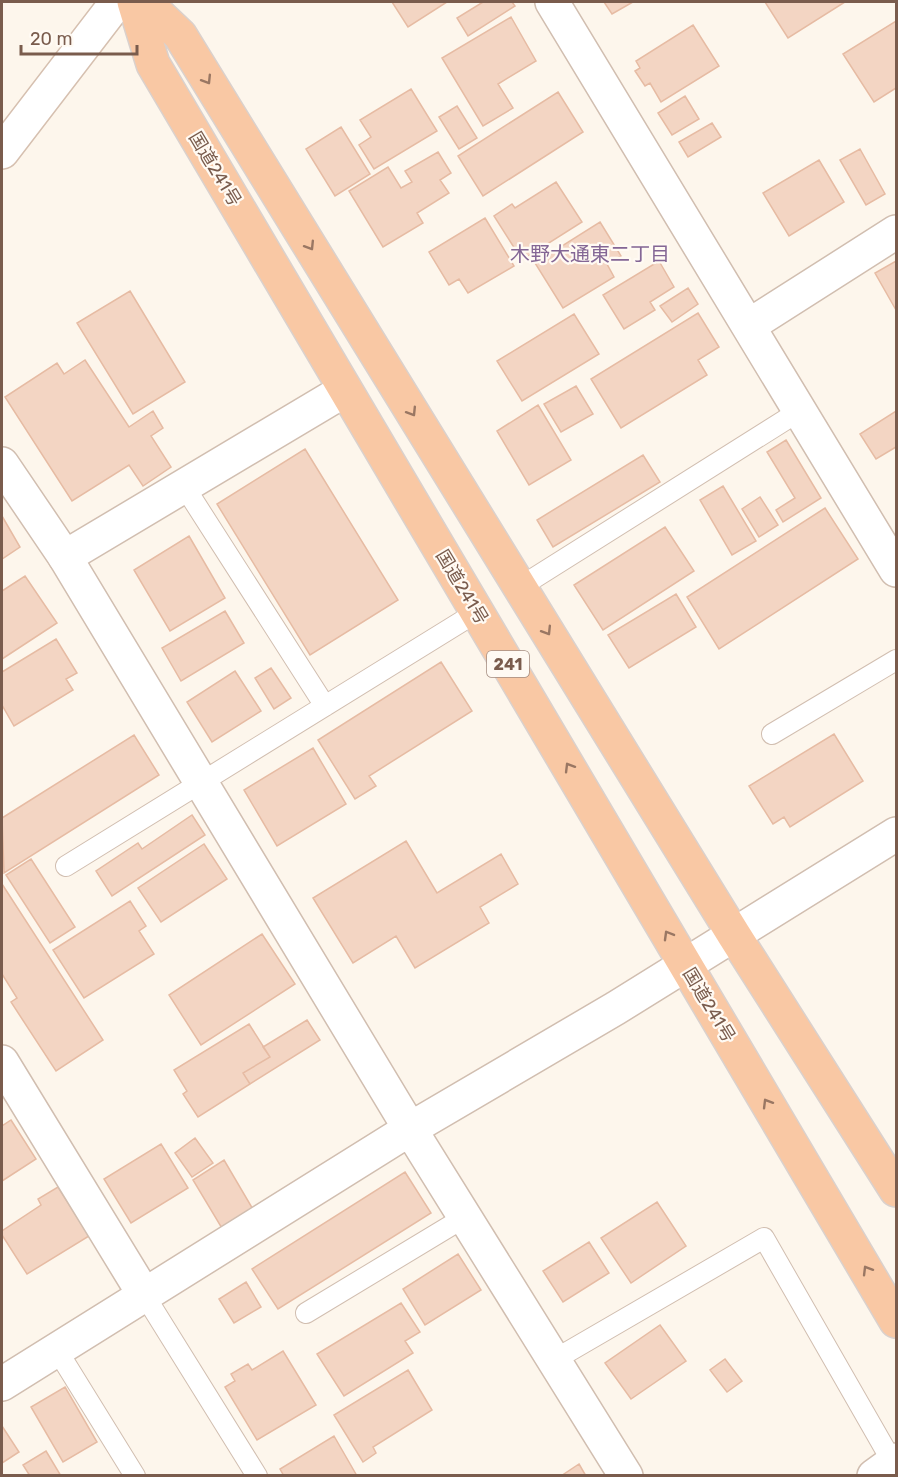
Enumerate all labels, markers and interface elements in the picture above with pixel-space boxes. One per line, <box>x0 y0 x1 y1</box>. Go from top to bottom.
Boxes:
scale bar <box>21 18 136 56</box>
text: 20 m <box>30 28 72 50</box>
one-way arrow <box>200 73 211 84</box>
street label: 国道241号 <box>184 128 246 210</box>
one-way arrow <box>302 239 313 250</box>
district label: 木野大通東二丁目 <box>510 242 670 266</box>
one-way arrow <box>405 406 417 416</box>
street label: 国道241号 <box>431 546 493 628</box>
one-way arrow <box>540 625 552 635</box>
road number: 241 <box>487 651 529 677</box>
one-way arrow <box>564 763 576 773</box>
one-way arrow <box>663 931 675 941</box>
street label: 国道241号 <box>678 964 740 1046</box>
one-way arrow <box>763 1099 774 1109</box>
one-way arrow <box>862 1266 874 1276</box>

